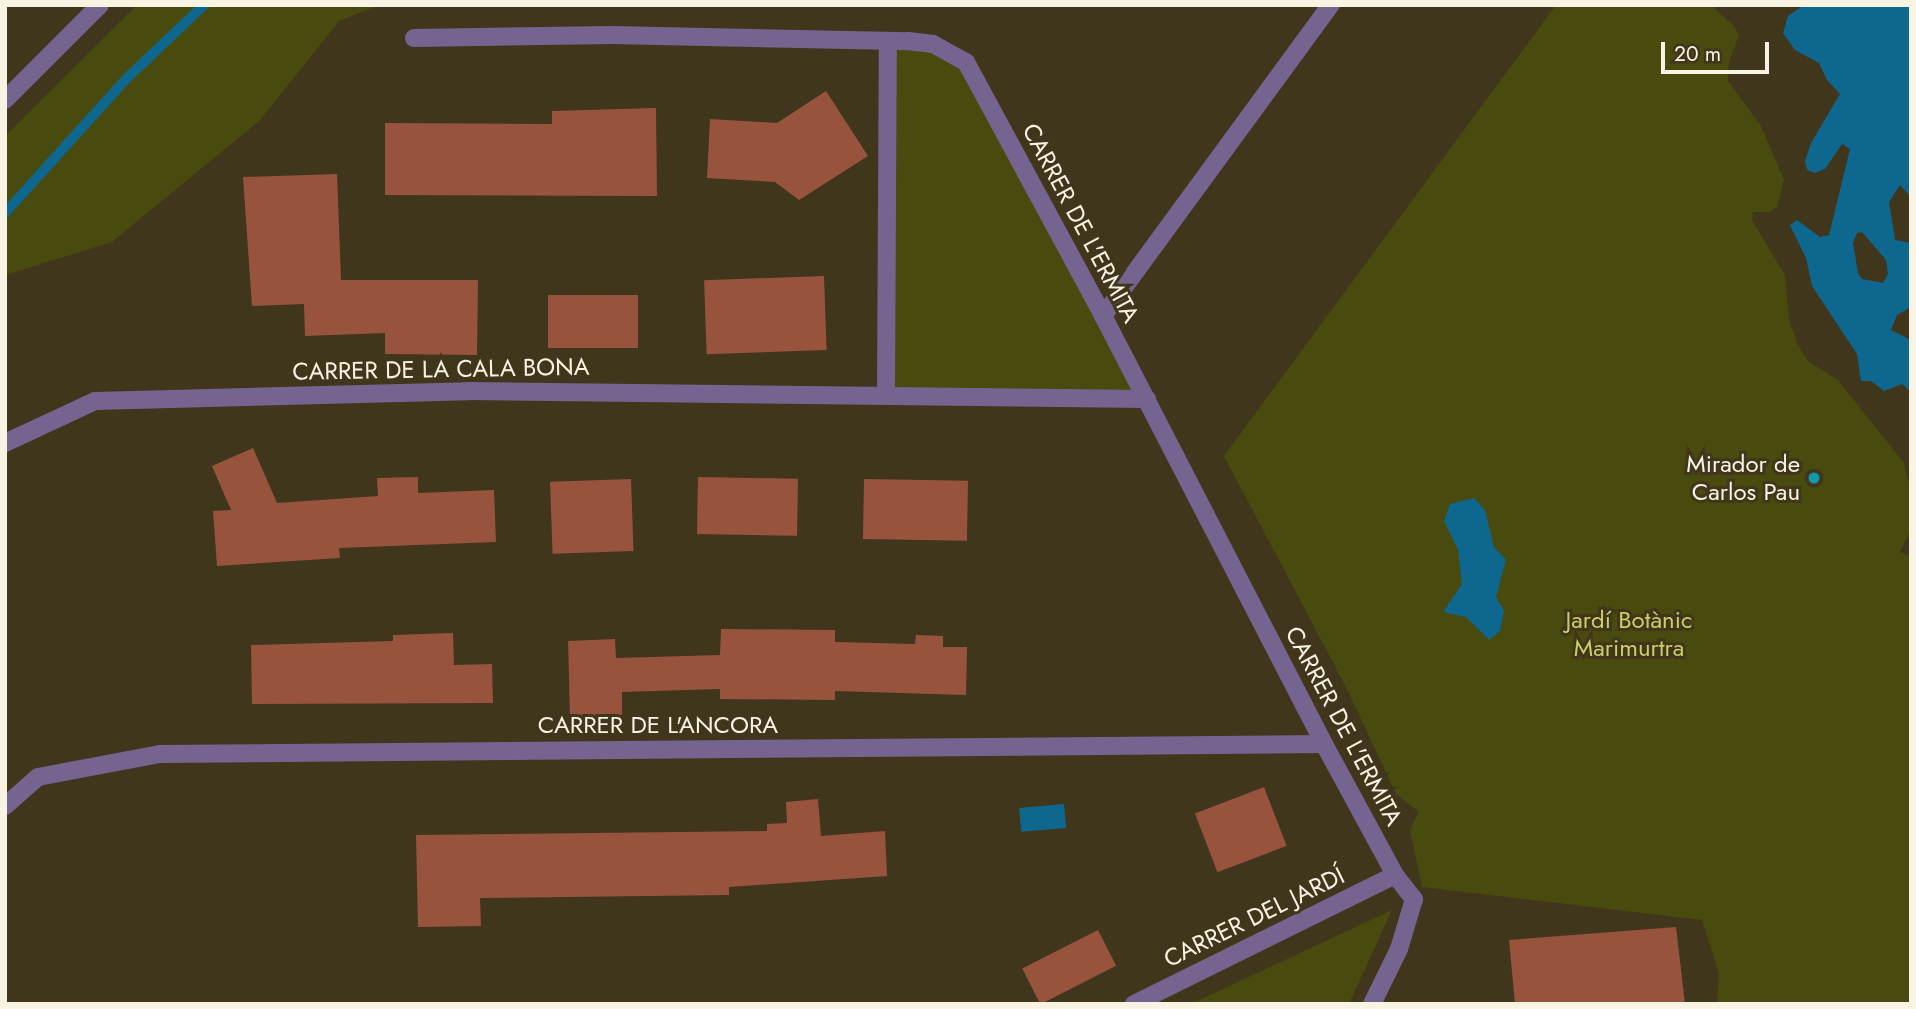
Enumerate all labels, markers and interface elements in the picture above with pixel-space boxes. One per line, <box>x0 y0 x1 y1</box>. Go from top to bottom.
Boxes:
scale bar <box>1664 28 1772 72</box>
text: 20 m <box>1674 39 1721 69</box>
street label: CARRER DE L'ERMITA <box>1016 118 1146 328</box>
street label: CARRER DE LA CALA BONA <box>292 352 590 386</box>
place label: Mirador de Carlos Pau <box>1686 450 1800 506</box>
marker: Mirador de Carlos Pau <box>1806 470 1822 486</box>
park label: Jardí Botànic Marimurtra <box>1566 606 1692 662</box>
street label: CARRER DE L'ERMITA <box>1279 621 1409 831</box>
street label: CARRER DE L'ANCORA <box>538 711 778 739</box>
street label: CARRER DEL JARDÍ <box>1159 861 1349 973</box>

